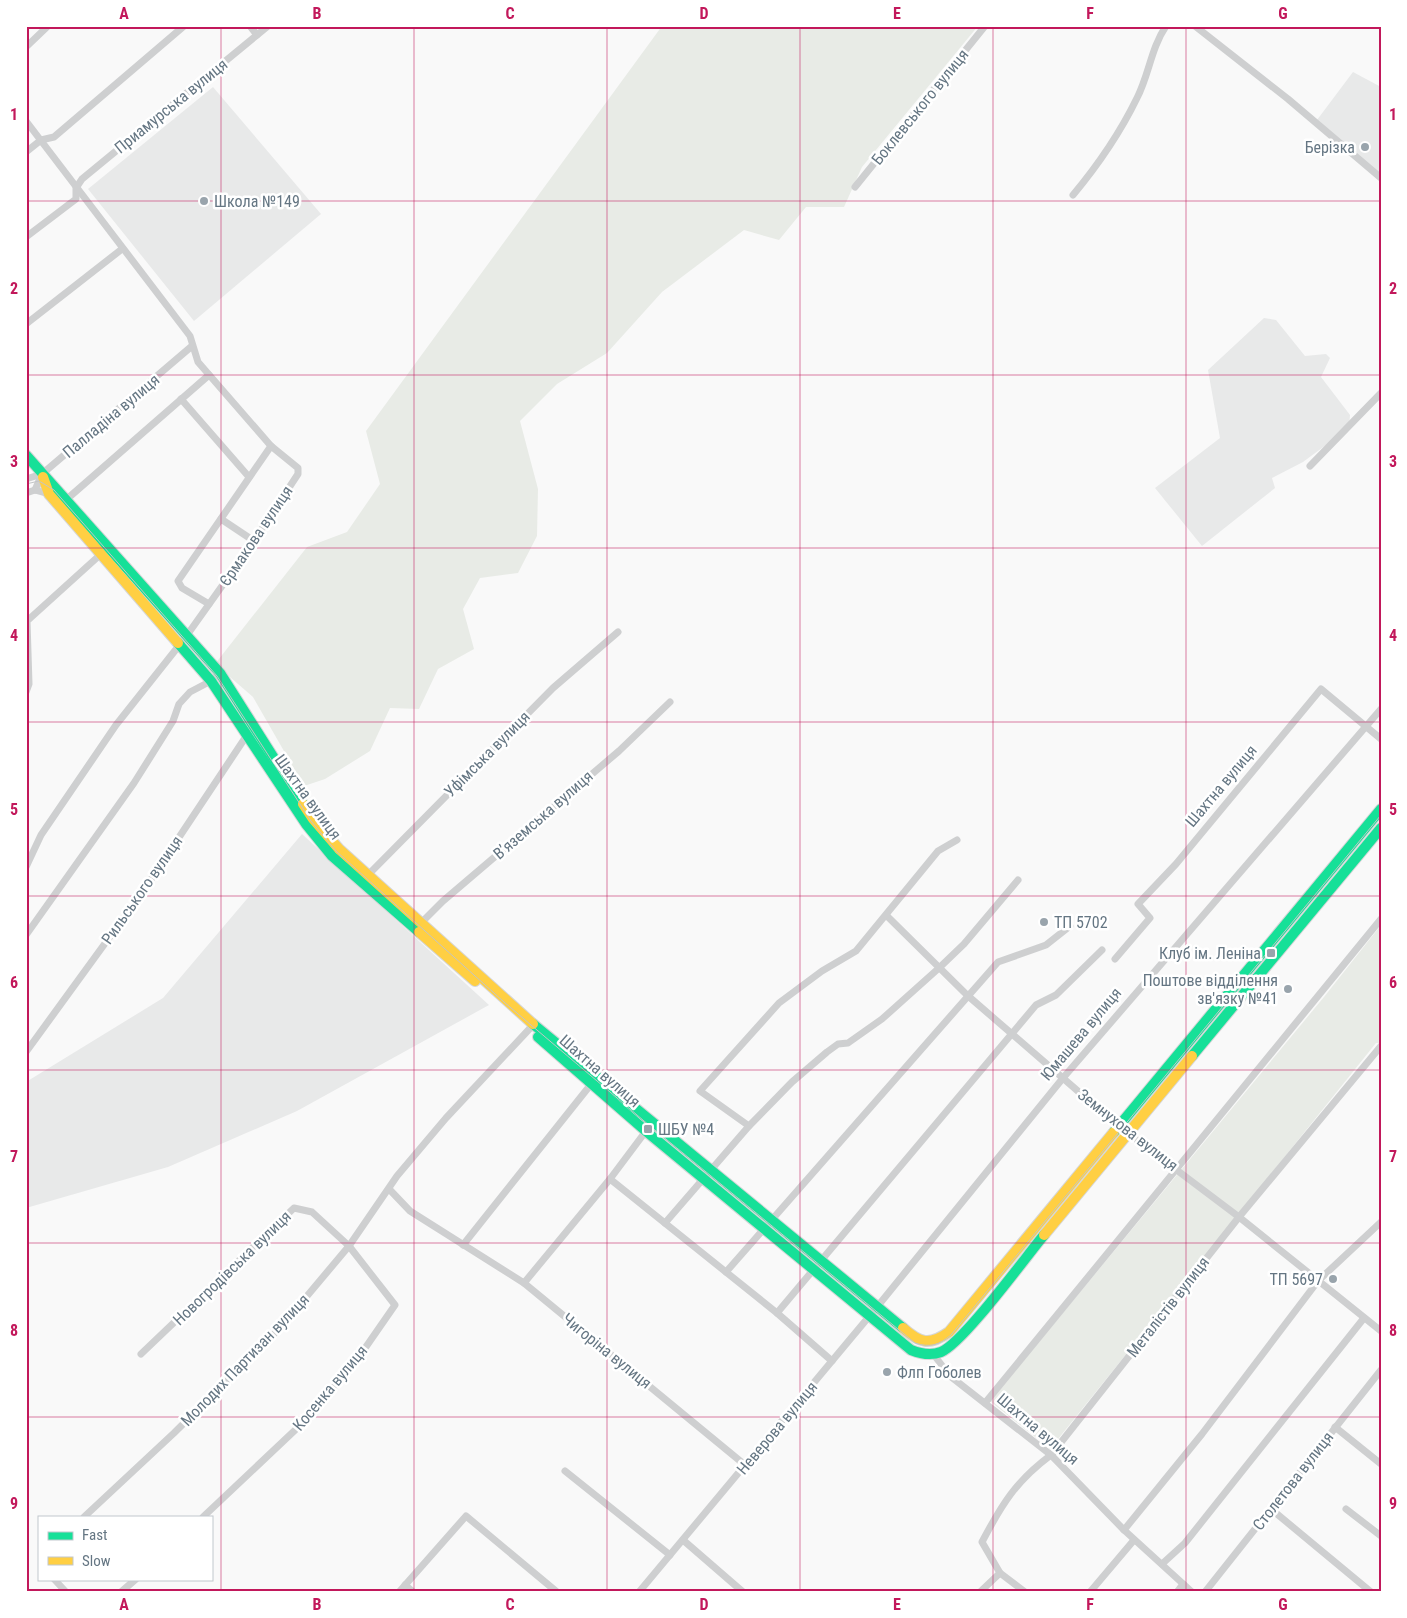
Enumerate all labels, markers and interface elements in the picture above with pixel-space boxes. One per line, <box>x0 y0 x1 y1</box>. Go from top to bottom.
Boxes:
text: A <box>119 4 129 23</box>
text: B <box>313 4 322 23</box>
text: C <box>505 4 515 23</box>
text: D <box>699 4 709 23</box>
text: E <box>893 4 901 23</box>
text: F <box>1086 4 1094 23</box>
text: G <box>1278 4 1288 23</box>
street label: Боклевського вулиця <box>868 45 972 169</box>
street label: Приамурська вулиця <box>111 55 231 157</box>
text: 1 <box>10 105 18 124</box>
text: 1 <box>1389 105 1397 124</box>
place label: Берізка <box>1305 138 1355 157</box>
marker: Берізка <box>1359 141 1371 153</box>
place label: Школа №149 <box>214 192 300 211</box>
marker: Школа №149 <box>198 195 210 207</box>
text: 2 <box>10 279 18 298</box>
text: 2 <box>1389 279 1397 298</box>
street label: Палладіна вулиця <box>59 370 163 462</box>
text: 3 <box>10 452 18 471</box>
text: 3 <box>1389 452 1397 471</box>
street label: Єрмакова вулиця <box>215 482 297 590</box>
text: 4 <box>10 626 18 645</box>
text: 4 <box>1389 626 1397 645</box>
street label: Уфімська вулиця <box>440 707 534 801</box>
street label: Шахтна вулиця <box>1181 741 1261 831</box>
street label: Шахтна вулиця <box>271 751 345 843</box>
street label: В’яземська вулиця <box>489 767 597 863</box>
text: 5 <box>10 800 18 819</box>
text: 5 <box>1389 800 1397 819</box>
street label: Рильського вулиця <box>98 832 186 948</box>
place label: ТП 5702 <box>1054 913 1108 932</box>
marker: ТП 5702 <box>1038 916 1050 928</box>
place label: Клуб ім. Леніна <box>1159 944 1261 963</box>
marker: Клуб ім. Леніна <box>1265 947 1277 959</box>
place label: Поштове відділення зв'язку №41 <box>1143 971 1278 1008</box>
text: 6 <box>10 973 18 992</box>
text: 6 <box>1389 973 1397 992</box>
marker: Поштове відділення зв'язку №41 <box>1282 983 1294 995</box>
street label: Юмашева вулиця <box>1037 984 1125 1084</box>
street label: Шахтна вулиця <box>556 1031 644 1111</box>
street label: Земнухова вулиця <box>1074 1085 1182 1175</box>
place label: ШБУ №4 <box>658 1120 714 1139</box>
marker: ШБУ №4 <box>642 1123 654 1135</box>
text: 7 <box>10 1147 18 1166</box>
text: 7 <box>1389 1147 1397 1166</box>
street label: Новогродівська вулиця <box>169 1207 295 1329</box>
street label: Металістів вулиця <box>1123 1253 1213 1361</box>
place label: ТП 5697 <box>1269 1270 1323 1289</box>
marker: ТП 5697 <box>1327 1273 1339 1285</box>
street label: Молодих Партизан вулиця <box>177 1290 313 1430</box>
street label: Чигоріна вулиця <box>558 1309 656 1393</box>
text: 8 <box>10 1321 18 1340</box>
text: 8 <box>1389 1321 1397 1340</box>
street label: Косенка вулиця <box>289 1341 371 1435</box>
place label: Флп Гоболев <box>897 1363 982 1382</box>
marker: Флп Гоболев <box>881 1366 893 1378</box>
street label: Неверова вулиця <box>733 1378 821 1478</box>
street label: Шахтна вулиця <box>993 1389 1083 1469</box>
street label: Столетова вулиця <box>1249 1428 1337 1534</box>
text: 9 <box>10 1494 18 1513</box>
text: 9 <box>1389 1494 1397 1513</box>
legend <box>38 1516 212 1580</box>
text: Fast <box>82 1526 107 1544</box>
text: Slow <box>82 1552 111 1570</box>
text: A <box>119 1595 129 1614</box>
text: B <box>313 1595 322 1614</box>
text: C <box>505 1595 515 1614</box>
text: D <box>699 1595 709 1614</box>
text: E <box>893 1595 901 1614</box>
text: F <box>1086 1595 1094 1614</box>
text: G <box>1278 1595 1288 1614</box>

